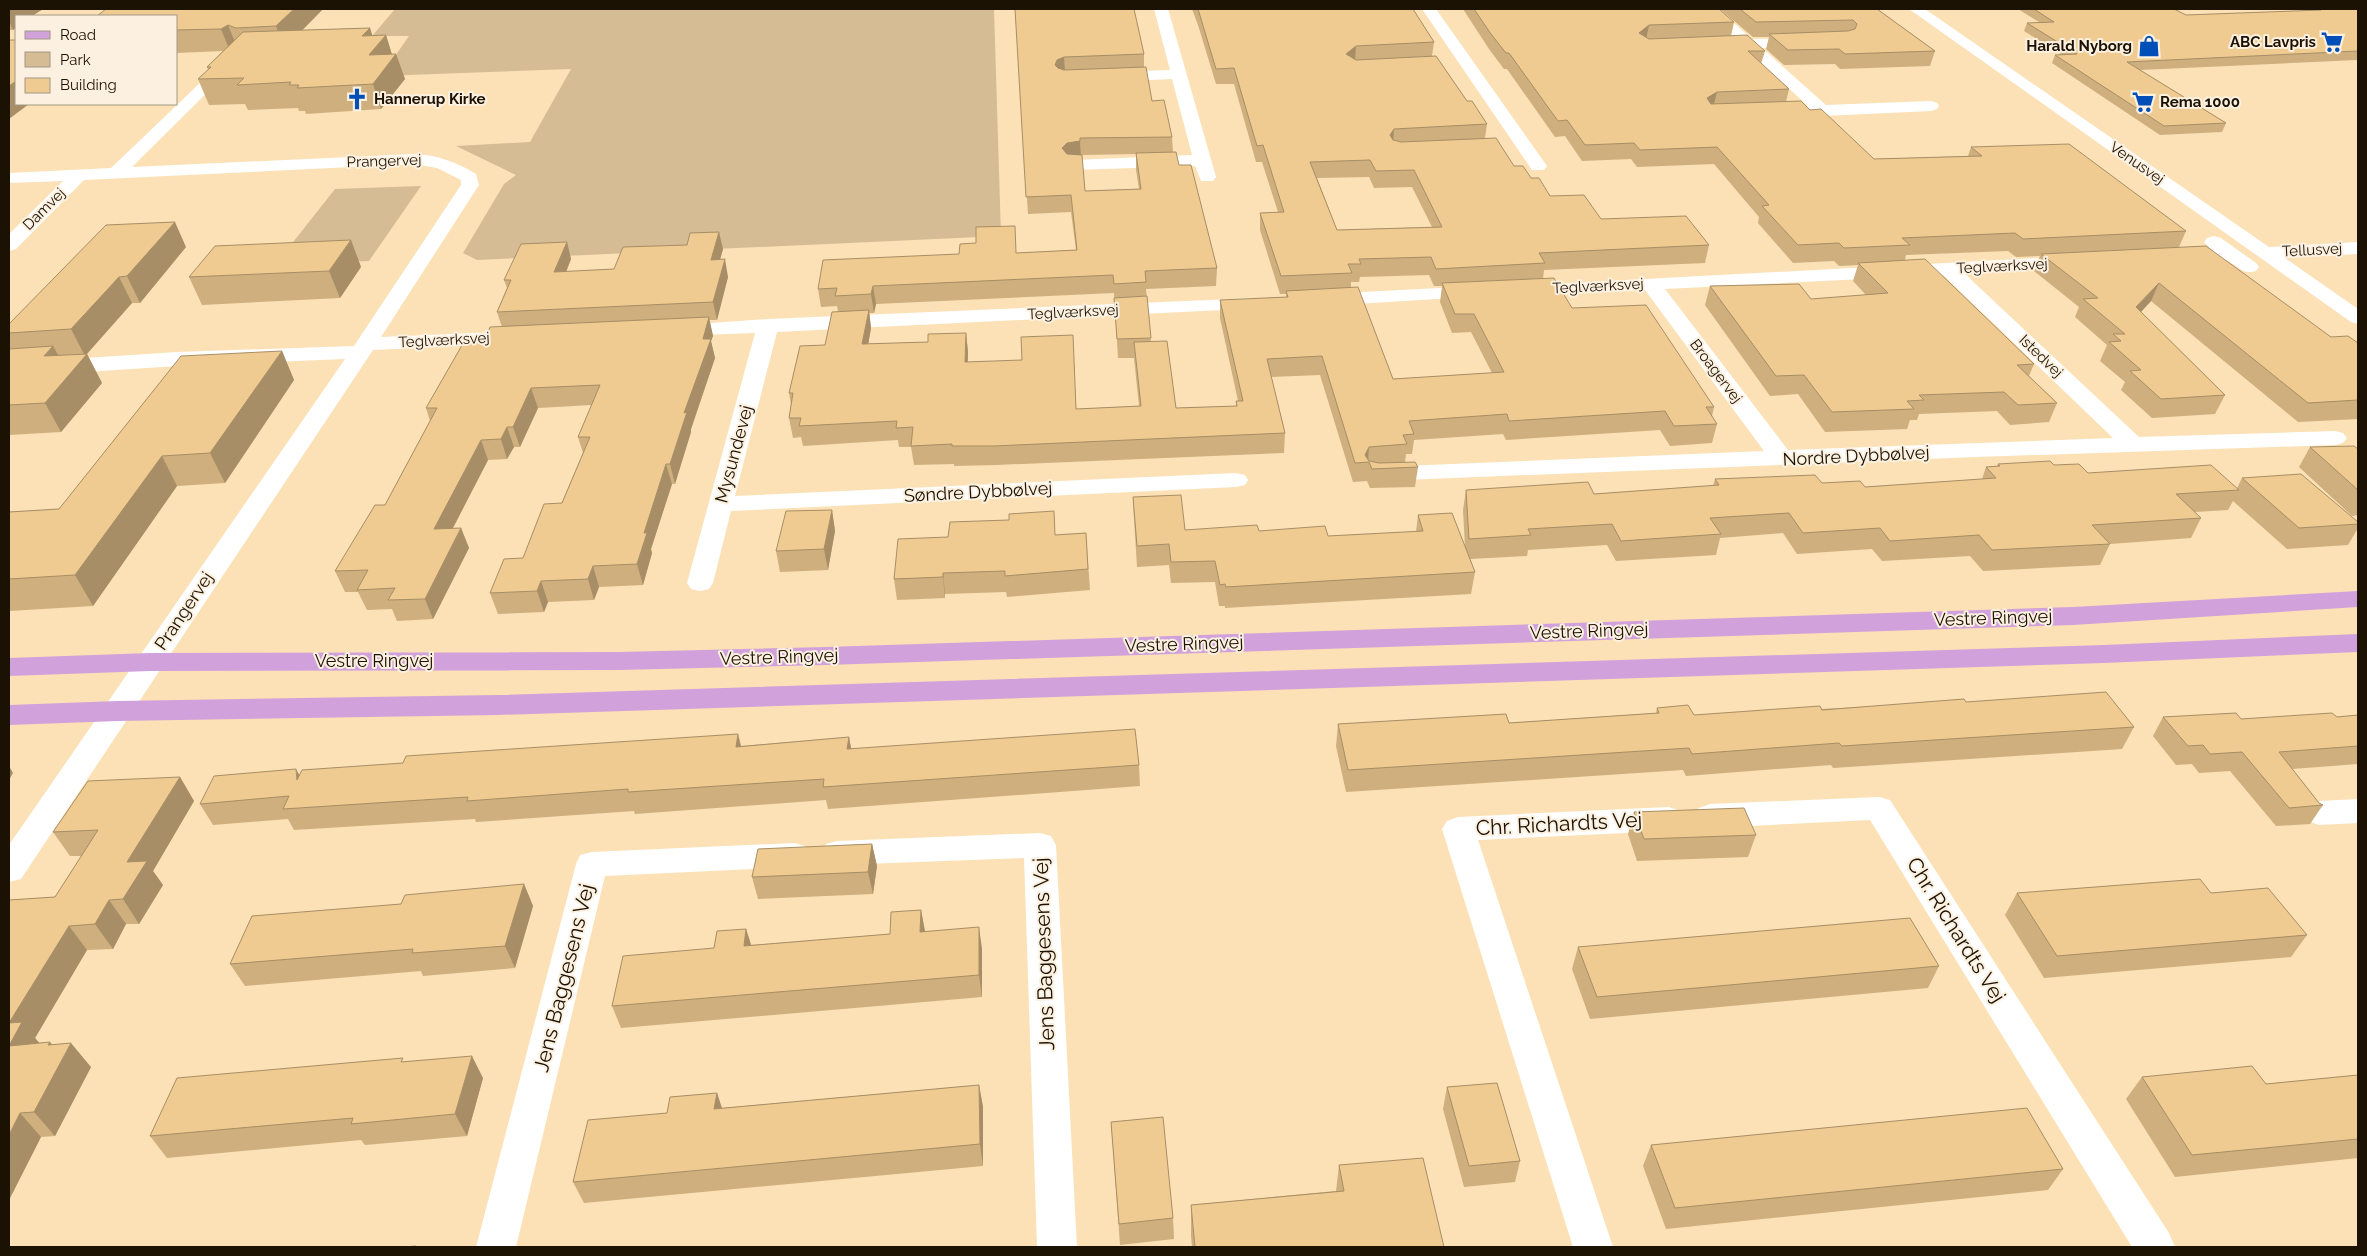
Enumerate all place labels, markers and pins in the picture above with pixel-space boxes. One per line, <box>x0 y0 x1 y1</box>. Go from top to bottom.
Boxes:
supermarket icon: ABC Lavpris <box>2319 29 2345 55</box>
shop icon: Harald Nyborg <box>2136 33 2162 59</box>
place label: ABC Lavpris <box>2230 33 2316 51</box>
place label: Harald Nyborg <box>2026 37 2132 55</box>
church icon: Hannerup Kirke <box>344 86 370 112</box>
supermarket icon: Rema 1000 <box>2130 89 2156 115</box>
place label: Hannerup Kirke <box>374 90 486 108</box>
place label: Rema 1000 <box>2160 93 2240 111</box>

